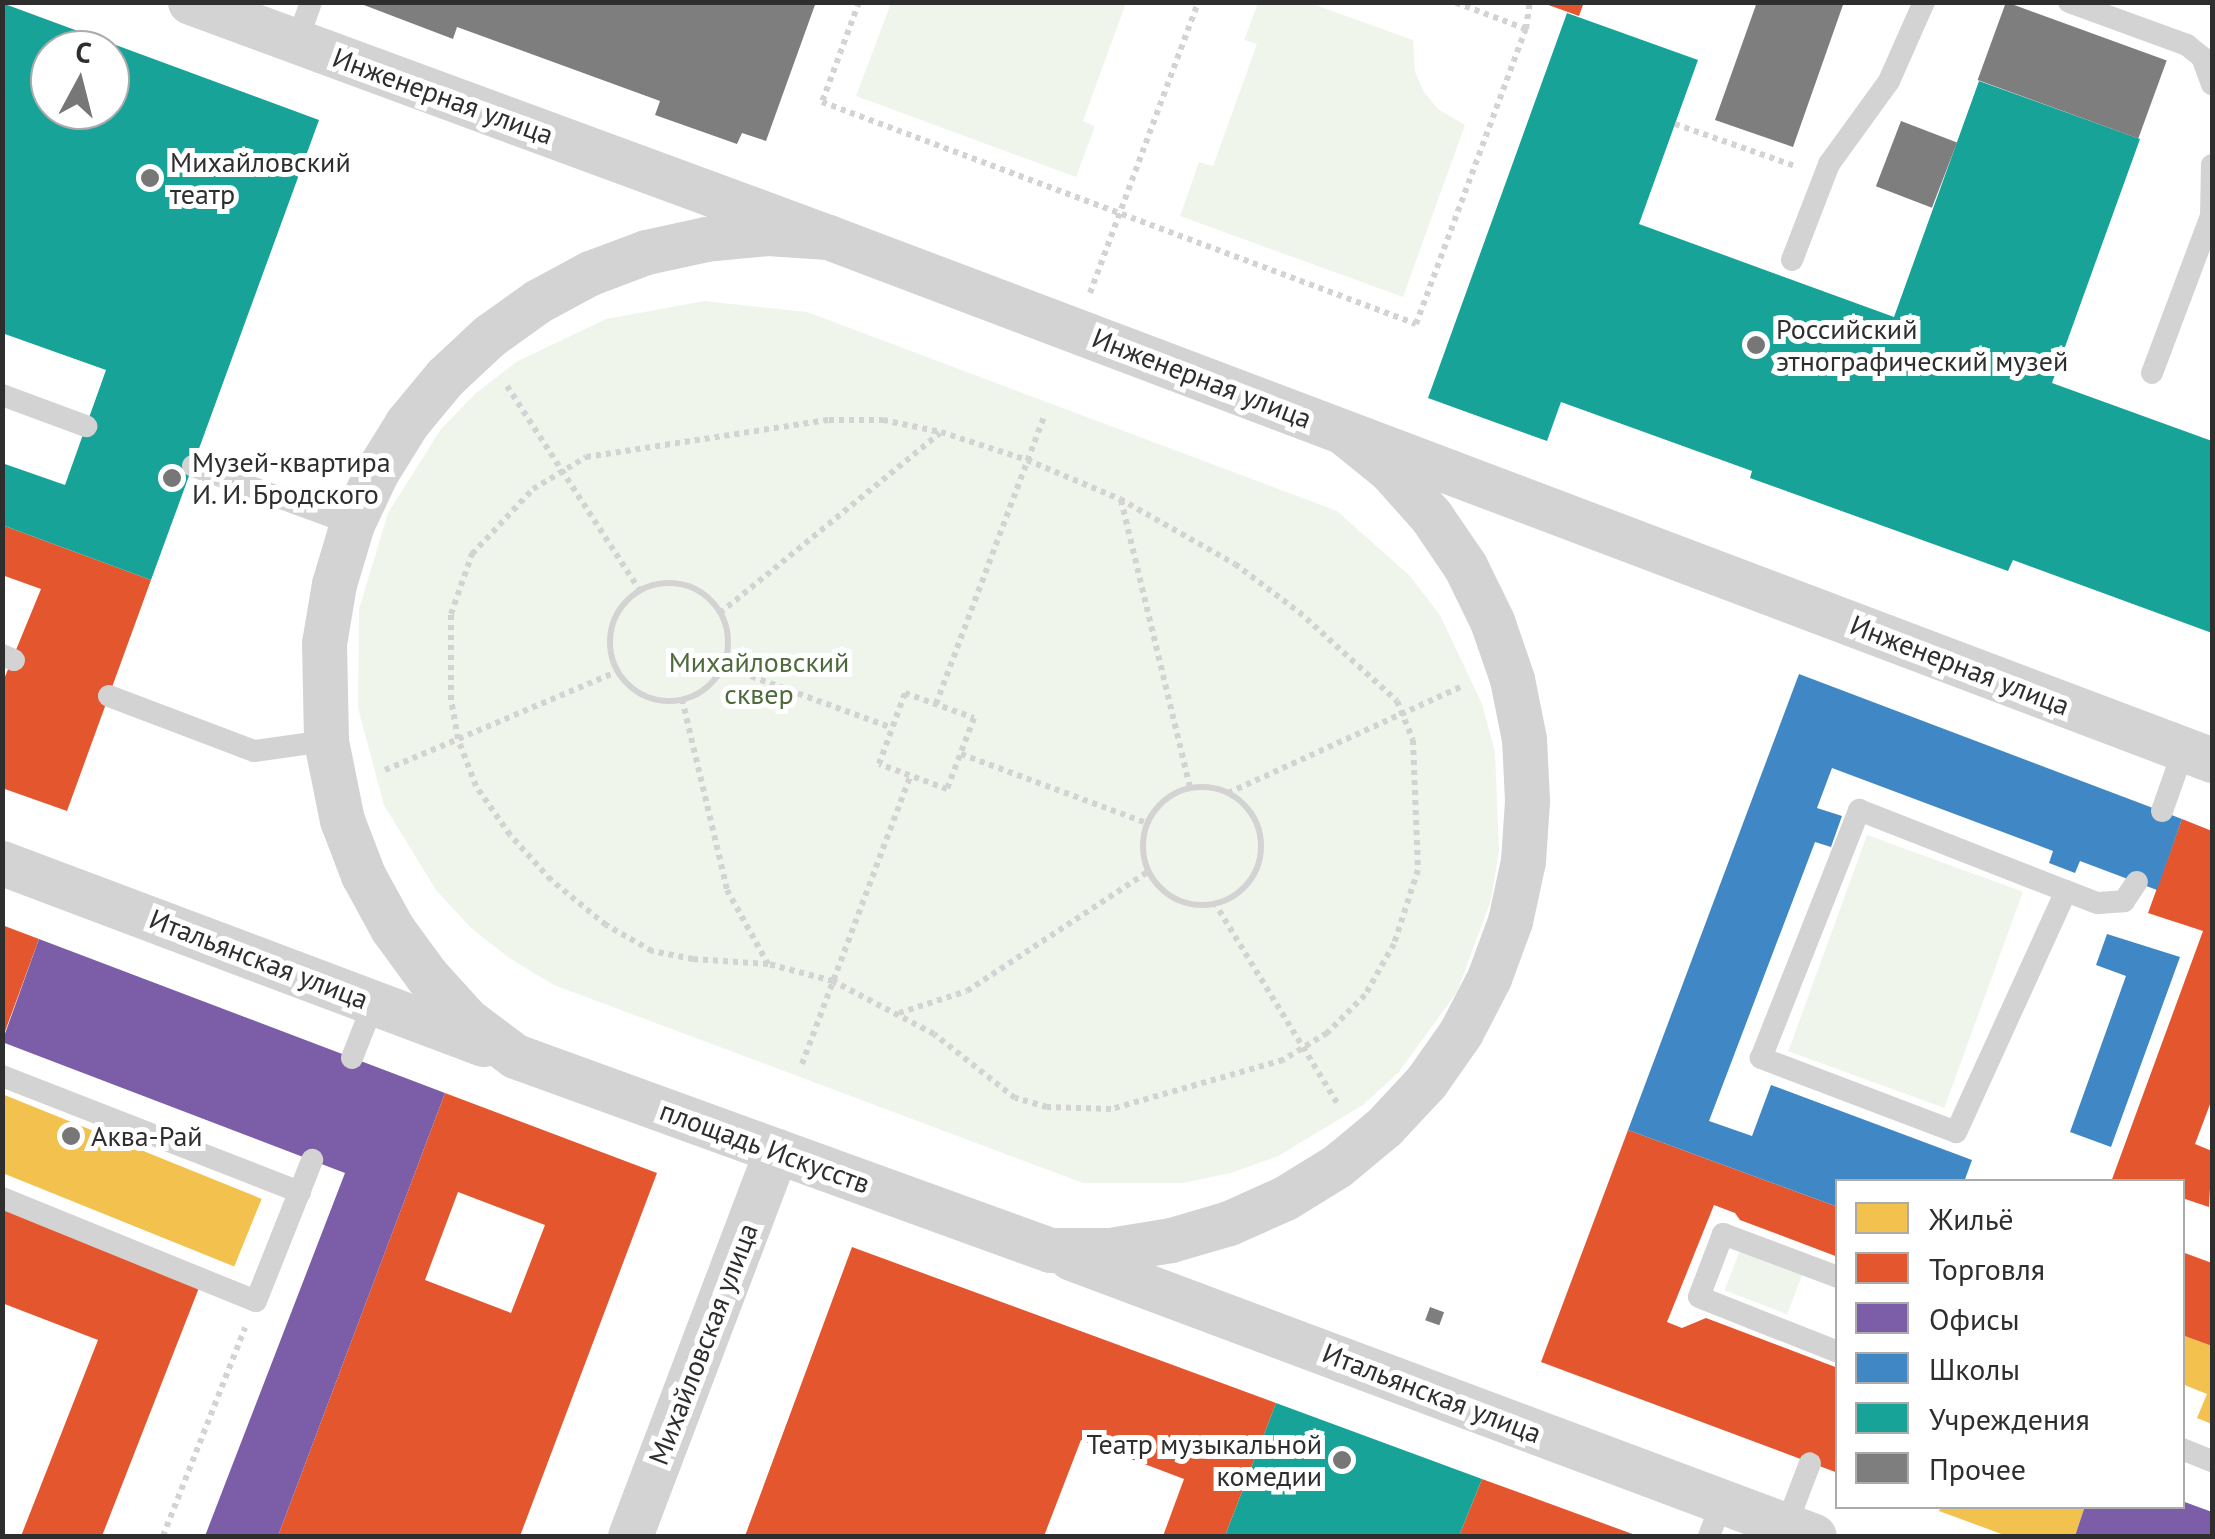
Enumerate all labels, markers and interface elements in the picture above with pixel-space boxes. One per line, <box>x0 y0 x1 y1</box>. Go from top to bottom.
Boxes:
north arrow <box>30 30 130 130</box>
text: С <box>73 32 93 71</box>
street label: Инженерная улица <box>328 41 558 151</box>
place label: Михайловский театр <box>170 145 351 211</box>
marker: Михайловский театр <box>139 167 161 189</box>
place label: Российский этнографический музей <box>1776 312 2068 378</box>
street label: Инженерная улица <box>1088 321 1316 435</box>
marker: Российский этнографический музей <box>1745 334 1767 356</box>
place label: Музей-квартира И. И. Бродского <box>192 445 391 511</box>
marker: Музей-квартира И. И. Бродского <box>161 467 183 489</box>
street label: Инженерная улица <box>1846 608 2074 722</box>
park label: Михайловский сквер <box>669 645 849 711</box>
street label: Итальянская улица <box>145 902 373 1016</box>
street label: площадь Искусств <box>655 1093 875 1201</box>
place label: Аква-Рай <box>91 1119 203 1153</box>
marker: Аква-Рай <box>60 1125 82 1147</box>
legend <box>1835 1179 2185 1509</box>
text: Жильё <box>1929 1199 2013 1238</box>
street label: Михайловская улица <box>641 1218 765 1470</box>
text: Торговля <box>1929 1249 2045 1288</box>
text: Офисы <box>1929 1299 2020 1338</box>
street label: Итальянская улица <box>1318 1336 1546 1450</box>
text: Школы <box>1929 1349 2020 1388</box>
text: Учреждения <box>1929 1399 2090 1438</box>
place label: Театр музыкальной комедии <box>1086 1427 1322 1493</box>
marker: Театр музыкальной комедии <box>1331 1449 1353 1471</box>
text: Прочее <box>1929 1449 2026 1488</box>

